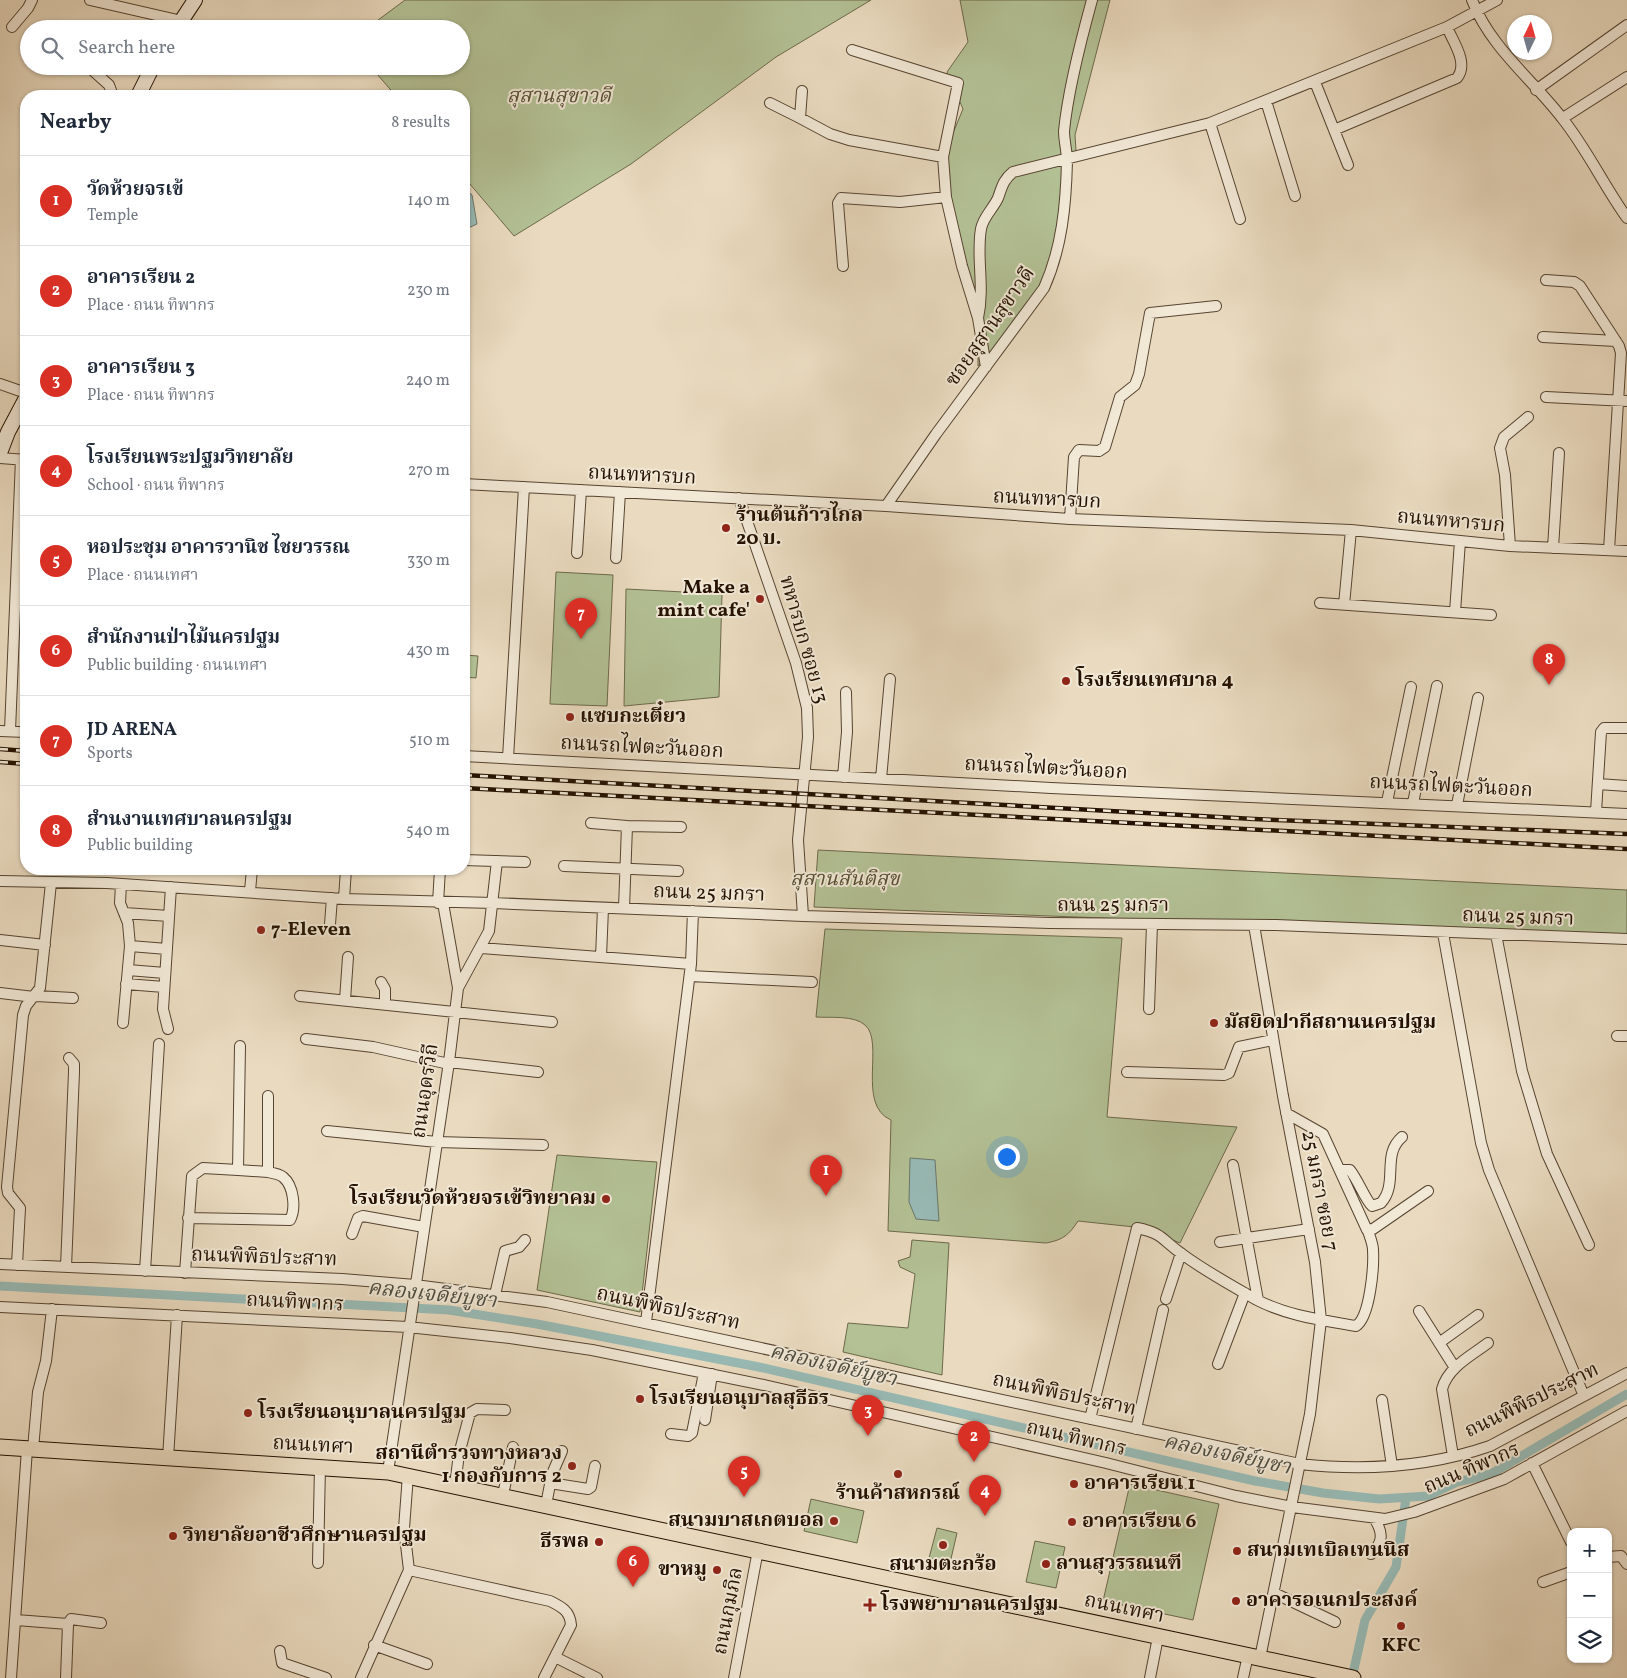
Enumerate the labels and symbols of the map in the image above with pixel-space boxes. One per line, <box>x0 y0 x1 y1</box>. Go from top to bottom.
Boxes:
north arrow <box>1507 15 1552 60</box>
park label: สุสานสุขาวดี <box>507 83 614 111</box>
street label: ซอยสุสานสุขาวดี <box>939 262 1043 392</box>
street label: ถนนทหารบก <box>587 459 697 493</box>
street label: ถนนทหารบก <box>992 483 1102 517</box>
place label: ร้านต้นก้าวไกล 20 บ. <box>736 501 863 553</box>
street label: ถนนทหารบก <box>1396 503 1506 541</box>
marker: ร้านต้นก้าวไกล 20 บ. <box>720 522 732 534</box>
street label: ทหารบก ซอย 13 <box>771 573 835 707</box>
place label: Make a mint cafe' <box>657 574 750 625</box>
marker: Make a mint cafe' <box>754 593 766 605</box>
pin: 7 <box>565 598 597 639</box>
pin: 8 <box>1533 644 1565 685</box>
place label: โรงเรียนเทศบาล 4 <box>1075 666 1234 695</box>
marker: โรงเรียนเทศบาล 4 <box>1060 675 1072 687</box>
place label: แซบกะเตี๋ยว <box>580 700 686 731</box>
marker: แซบกะเตี๋ยว <box>564 711 576 723</box>
street label: ถนนรถไฟตะวันออก <box>560 729 724 766</box>
street label: ถนนรถไฟตะวันออก <box>964 750 1128 787</box>
street label: ถนนรถไฟตะวันออก <box>1369 768 1533 805</box>
park label: สุสานสันติสุข <box>790 866 901 894</box>
street label: ถนน 25 มกรา <box>653 878 765 910</box>
street label: ถนน 25 มกรา <box>1057 892 1169 920</box>
street label: ถนน 25 มกรา <box>1462 902 1574 934</box>
place label: 7-Eleven <box>271 916 351 944</box>
marker: 7-Eleven <box>255 924 267 936</box>
place label: มัสยิดปากีสถานนครปฐม <box>1224 1009 1436 1037</box>
marker: มัสยิดปากีสถานนครปฐม <box>1208 1017 1220 1029</box>
street label: ถนนอุดรวิถี <box>405 1042 447 1140</box>
street label: 25 มกรา ซอย 7 <box>1294 1128 1344 1254</box>
your location <box>994 1144 1020 1170</box>
pin: 1 <box>810 1155 842 1196</box>
place label: โรงเรียนวัดห้วยจรเข้วิทยาคม <box>349 1184 596 1213</box>
marker: โรงเรียนวัดห้วยจรเข้วิทยาคม <box>600 1193 612 1205</box>
street label: ถนนพิพิธประสาท <box>190 1241 338 1275</box>
water label: คลองเจดีย์บูชา <box>366 1274 498 1316</box>
street label: ถนนพิพิธประสาท <box>594 1280 742 1338</box>
street label: ถนนทิพากร <box>245 1286 345 1320</box>
water label: คลองเจดีย์บูชา <box>767 1337 900 1395</box>
street label: ถนนพิพิธประสาท <box>1460 1356 1604 1446</box>
street label: ถนนพิพิธประสาท <box>990 1366 1138 1424</box>
place label: โรงเรียนอนุบาลสุธีธร <box>649 1384 829 1413</box>
marker: โรงเรียนอนุบาลสุธีธร <box>634 1393 646 1405</box>
pin: 3 <box>852 1395 884 1436</box>
place label: โรงเรียนอนุบาลนครปฐม <box>257 1398 466 1427</box>
marker: โรงเรียนอนุบาลนครปฐม <box>242 1407 254 1419</box>
street label: ถนน ทิพากร <box>1023 1414 1129 1464</box>
pin: 2 <box>958 1421 990 1462</box>
water label: คลองเจดีย์บูชา <box>1161 1427 1294 1483</box>
street label: ถนนเทศา <box>272 1430 354 1462</box>
street label: ถนน ทิพากร <box>1420 1436 1524 1502</box>
place label: สถานีตำรวจทางหลวง 1 กองกับการ 2 <box>375 1440 562 1491</box>
pin: 5 <box>728 1456 760 1497</box>
marker: สถานีตำรวจทางหลวง 1 กองกับการ 2 <box>566 1460 578 1472</box>
marker: ร้านค้าสหกรณ์ <box>892 1468 904 1480</box>
place label: อาคารเรียน 1 <box>1084 1470 1195 1498</box>
pin: 4 <box>969 1475 1001 1516</box>
marker: อาคารเรียน 1 <box>1068 1478 1080 1490</box>
place label: ร้านค้าสหกรณ์ <box>836 1480 961 1508</box>
place label: สนามบาสเกตบอล <box>668 1507 824 1535</box>
place label: อาคารเรียน 6 <box>1082 1508 1196 1536</box>
marker: สนามบาสเกตบอล <box>828 1515 840 1527</box>
marker: อาคารเรียน 6 <box>1066 1516 1078 1528</box>
place label: วิทยาลัยอาชีวศึกษานครปฐม <box>182 1522 427 1550</box>
place label: ธีรพล <box>540 1528 589 1556</box>
marker: วิทยาลัยอาชีวศึกษานครปฐม <box>167 1530 179 1542</box>
marker: ธีรพล <box>593 1536 605 1548</box>
place label: สนามเทเบิลเทนนิส <box>1247 1537 1409 1565</box>
marker: สนามตะกร้อ <box>937 1539 949 1551</box>
marker: สนามเทเบิลเทนนิส <box>1231 1545 1243 1557</box>
pin: 6 <box>617 1546 649 1587</box>
place label: ลานสุวรรณนฑี <box>1056 1550 1182 1578</box>
place label: สนามตะกร้อ <box>889 1551 997 1579</box>
place label: ขาหมู <box>658 1556 707 1584</box>
marker: ลานสุวรรณนฑี <box>1040 1558 1052 1570</box>
marker: ขาหมู <box>711 1564 723 1576</box>
street label: ถนนกุมภิล <box>707 1565 751 1657</box>
street label: ถนนเทศา <box>1081 1587 1167 1631</box>
place label: อาคารอเนกประสงค์ <box>1246 1587 1418 1615</box>
place label: โรงพยาบาลนครปฐม <box>880 1590 1058 1619</box>
marker: อาคารอเนกประสงค์ <box>1230 1595 1242 1607</box>
marker: โรงพยาบาลนครปฐม <box>863 1598 877 1612</box>
marker: KFC <box>1395 1620 1407 1632</box>
place label: KFC <box>1381 1632 1421 1660</box>

